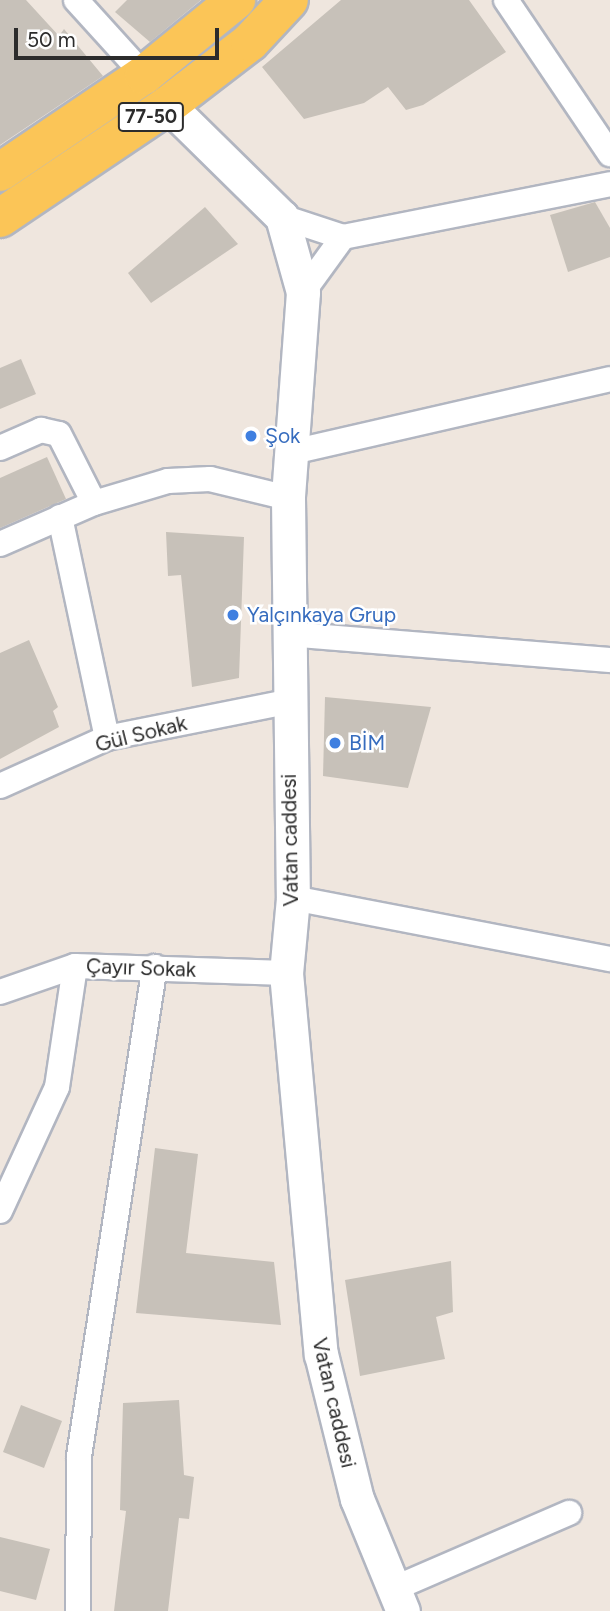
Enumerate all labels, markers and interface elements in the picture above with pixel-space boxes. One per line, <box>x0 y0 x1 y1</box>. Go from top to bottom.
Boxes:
scale bar <box>18 14 222 58</box>
text: 50 m <box>27 27 76 52</box>
road number: 77-50 <box>118 102 184 132</box>
place label: Şok <box>265 423 300 449</box>
marker: Şok <box>243 428 259 444</box>
place label: Yalçınkaya Grup <box>247 602 396 628</box>
marker: Yalçınkaya Grup <box>225 607 241 623</box>
street label: Gül Sokak <box>93 710 189 758</box>
place label: BİM <box>349 730 385 756</box>
marker: BİM <box>327 735 343 751</box>
street label: Vatan caddesi <box>276 773 304 907</box>
street label: Çayır Sokak <box>86 953 196 983</box>
street label: Vatan caddesi <box>307 1336 361 1470</box>

